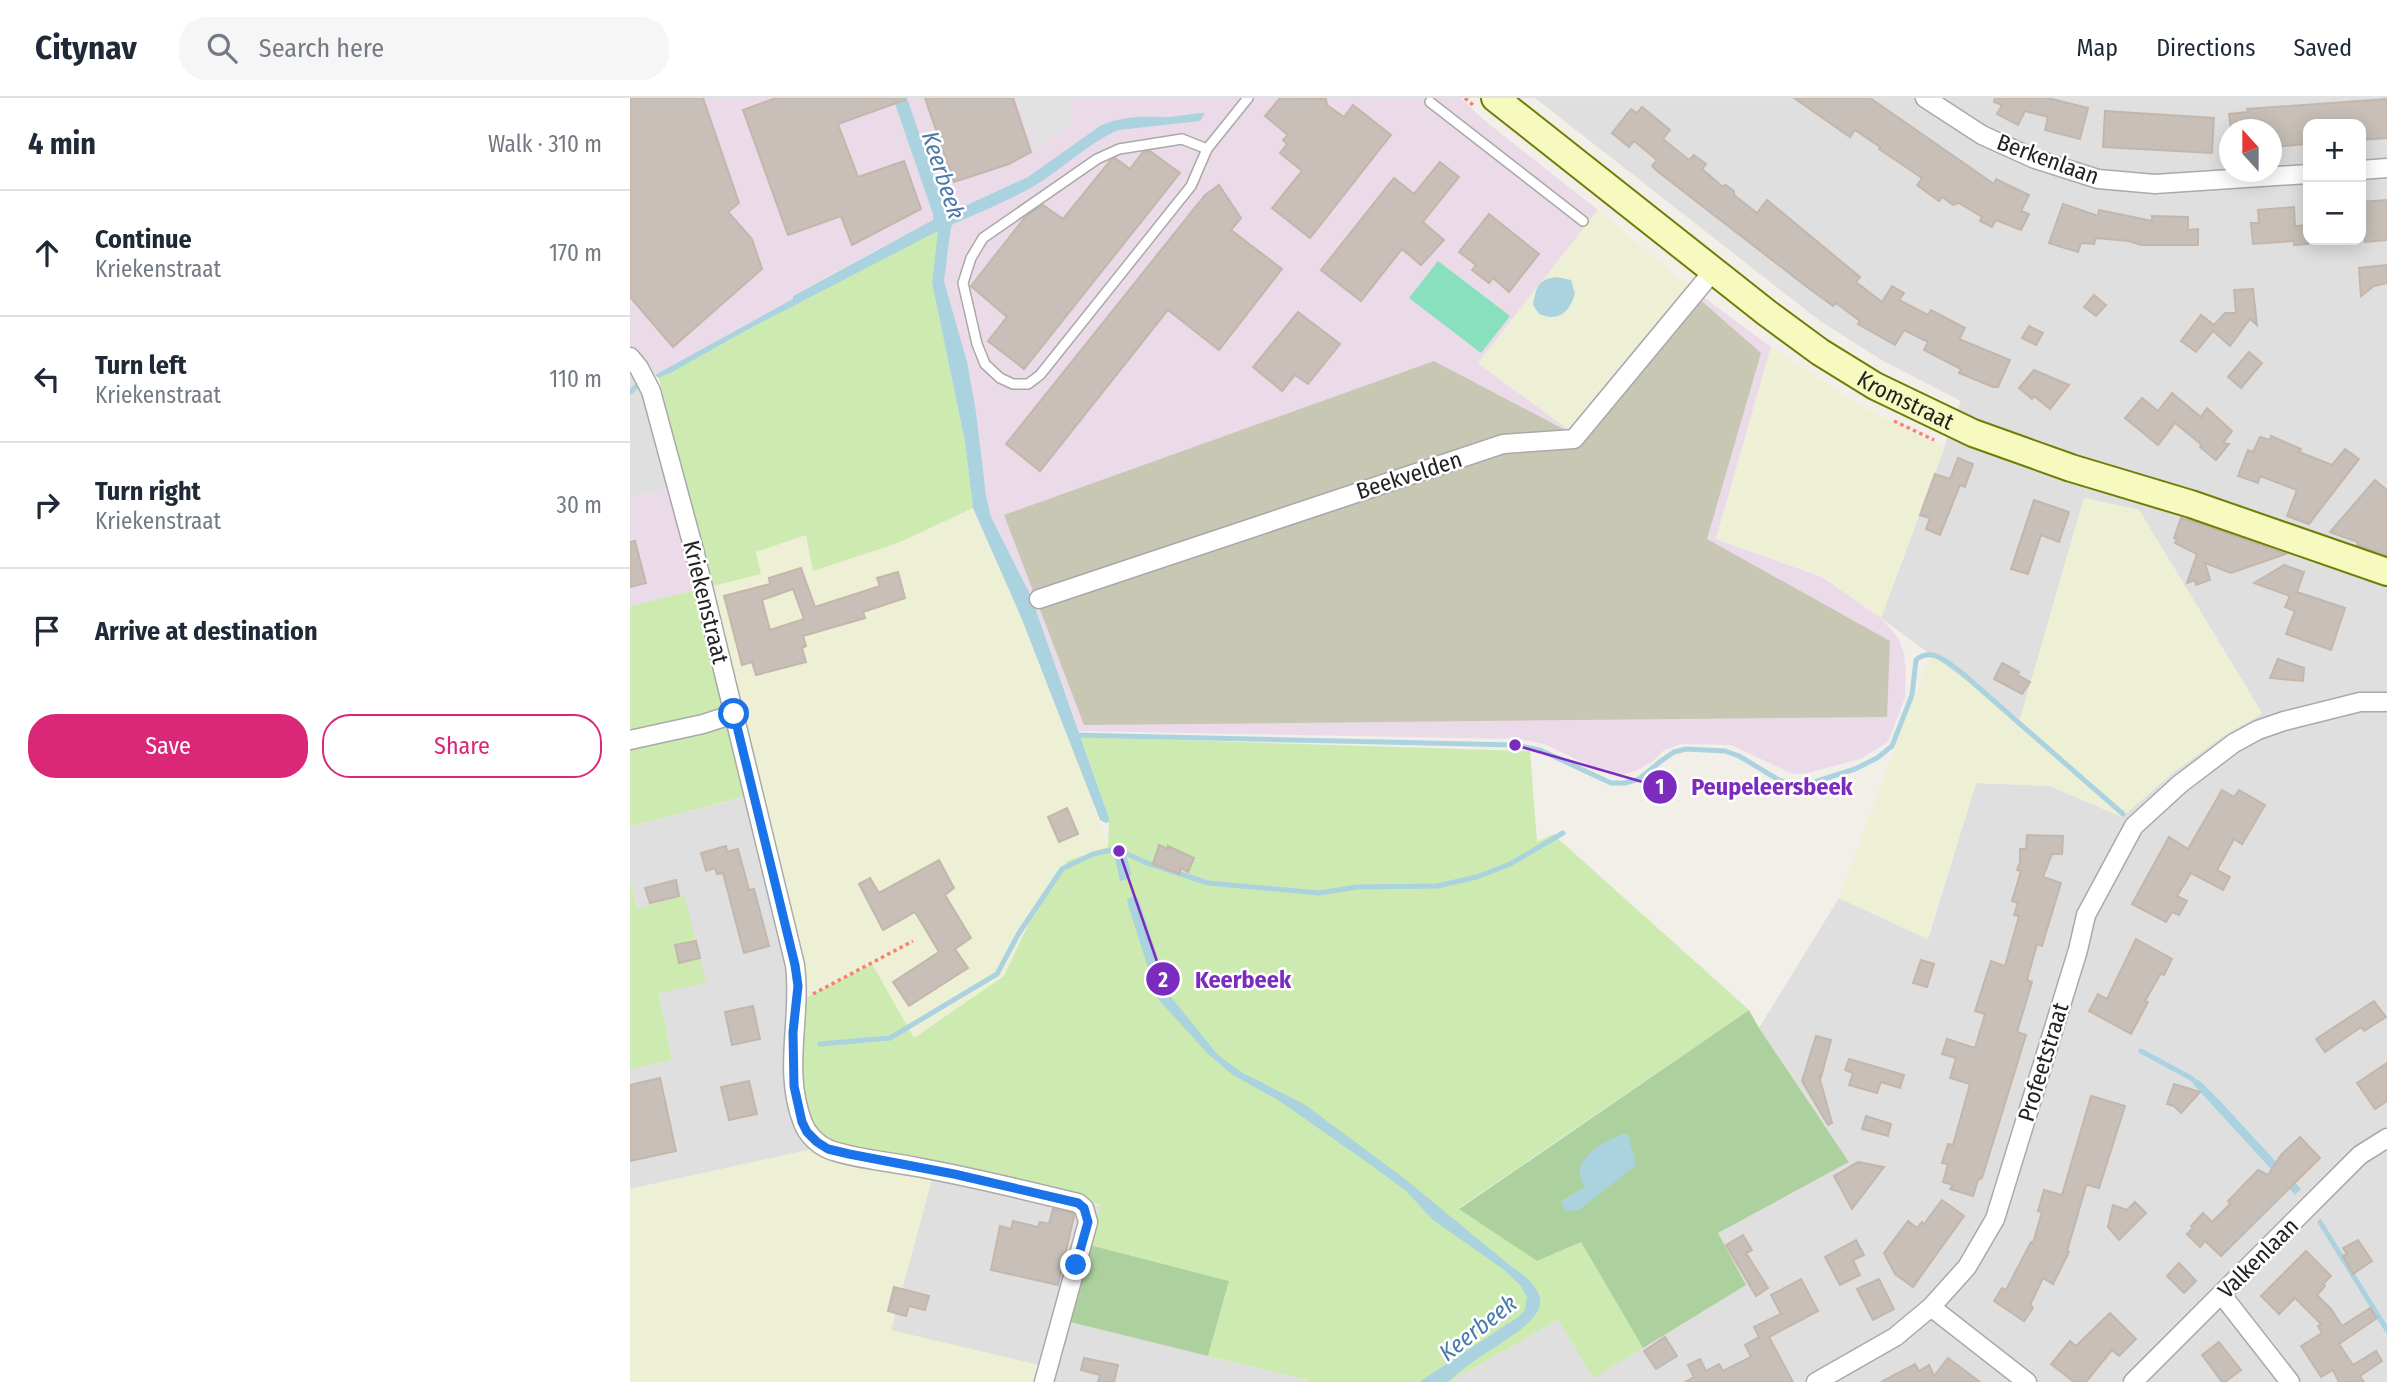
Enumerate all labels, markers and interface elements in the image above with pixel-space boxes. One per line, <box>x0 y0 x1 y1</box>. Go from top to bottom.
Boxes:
search box <box>179 17 669 80</box>
text: Citynav <box>35 28 137 68</box>
icon: search <box>203 29 241 67</box>
text: Search here <box>259 33 384 64</box>
text: Map <box>2077 34 2118 62</box>
text: Directions <box>2156 34 2255 62</box>
text: Saved <box>2293 34 2352 62</box>
north arrow <box>2219 119 2282 182</box>
map controls <box>2303 119 2366 245</box>
button: + <box>2303 119 2366 182</box>
text: 4 min <box>28 126 96 162</box>
water label: Keerbeek <box>916 128 970 222</box>
street label: Berkenlaan <box>1993 128 2103 190</box>
text: Walk · 310 m <box>488 130 602 158</box>
button: − <box>2303 182 2366 245</box>
text: Continue <box>95 224 192 255</box>
icon: ahead <box>28 234 66 272</box>
text: 170 m <box>549 239 602 267</box>
text: Kriekenstraat <box>95 255 221 283</box>
text: Turn left <box>95 350 187 381</box>
icon: left <box>28 360 66 398</box>
text: 110 m <box>549 365 602 393</box>
street label: Kromstraat <box>1852 365 1959 436</box>
text: Kriekenstraat <box>95 381 221 409</box>
street label: Beekvelden <box>1353 445 1465 505</box>
text: Turn right <box>95 476 201 507</box>
icon: right <box>28 486 66 524</box>
text: 30 m <box>557 491 602 519</box>
text: Kriekenstraat <box>95 507 221 535</box>
street label: Kriekenstraat <box>677 538 735 667</box>
icon: arrive <box>28 612 66 650</box>
text: Arrive at destination <box>95 616 318 647</box>
route start <box>718 698 749 729</box>
button: Save <box>28 714 308 778</box>
button: Share <box>322 714 602 778</box>
callout: Peupeleersbeek <box>1643 764 1867 809</box>
text: Peupeleersbeek <box>1691 773 1854 801</box>
text: 1 <box>1656 774 1664 800</box>
callout: Keerbeek <box>1146 957 1305 1002</box>
text: Keerbeek <box>1195 966 1292 994</box>
text: 2 <box>1157 967 1168 993</box>
street label: Profeetstraat <box>2012 999 2074 1125</box>
street label: Valkenlaan <box>2212 1212 2304 1304</box>
route end <box>1060 1249 1091 1280</box>
water label: Keerbeek <box>1434 1289 1522 1367</box>

